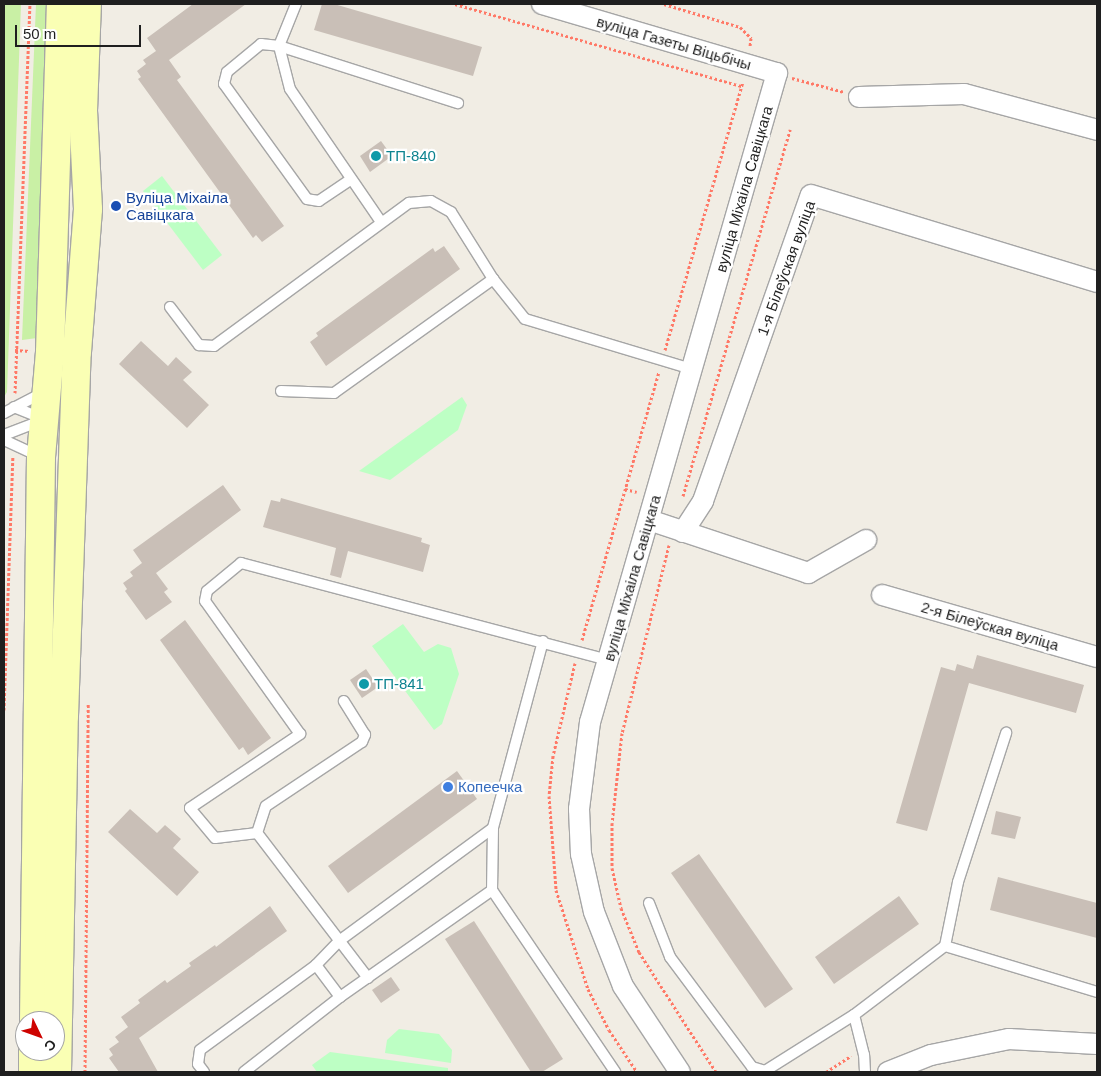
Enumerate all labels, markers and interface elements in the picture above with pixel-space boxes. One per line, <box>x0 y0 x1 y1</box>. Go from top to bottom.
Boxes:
street label: вуліца Газеты Віцьбічы <box>595 12 753 74</box>
scale bar <box>18 15 144 47</box>
text: 50 m <box>23 25 56 42</box>
street label: вуліца Міхаіла Савіцкага <box>712 104 776 274</box>
place label: ТП-840 <box>386 147 436 165</box>
marker: ТП-840 <box>370 150 382 162</box>
place label: Вуліца Міхаіла Савіцкага <box>126 188 228 223</box>
street label: 1-я Білеўская вуліца <box>753 198 819 338</box>
marker: Вуліца Міхаіла Савіцкага <box>110 200 122 212</box>
street label: вуліца Міхаіла Савіцкага <box>600 493 664 663</box>
street label: 2-я Білеўская вуліца <box>919 598 1061 654</box>
place label: ТП-841 <box>374 675 424 693</box>
marker: ТП-841 <box>358 678 370 690</box>
place label: Копеечка <box>458 778 522 796</box>
marker: Копеечка <box>442 781 454 793</box>
north arrow <box>15 1011 65 1061</box>
text: С <box>41 1036 60 1054</box>

